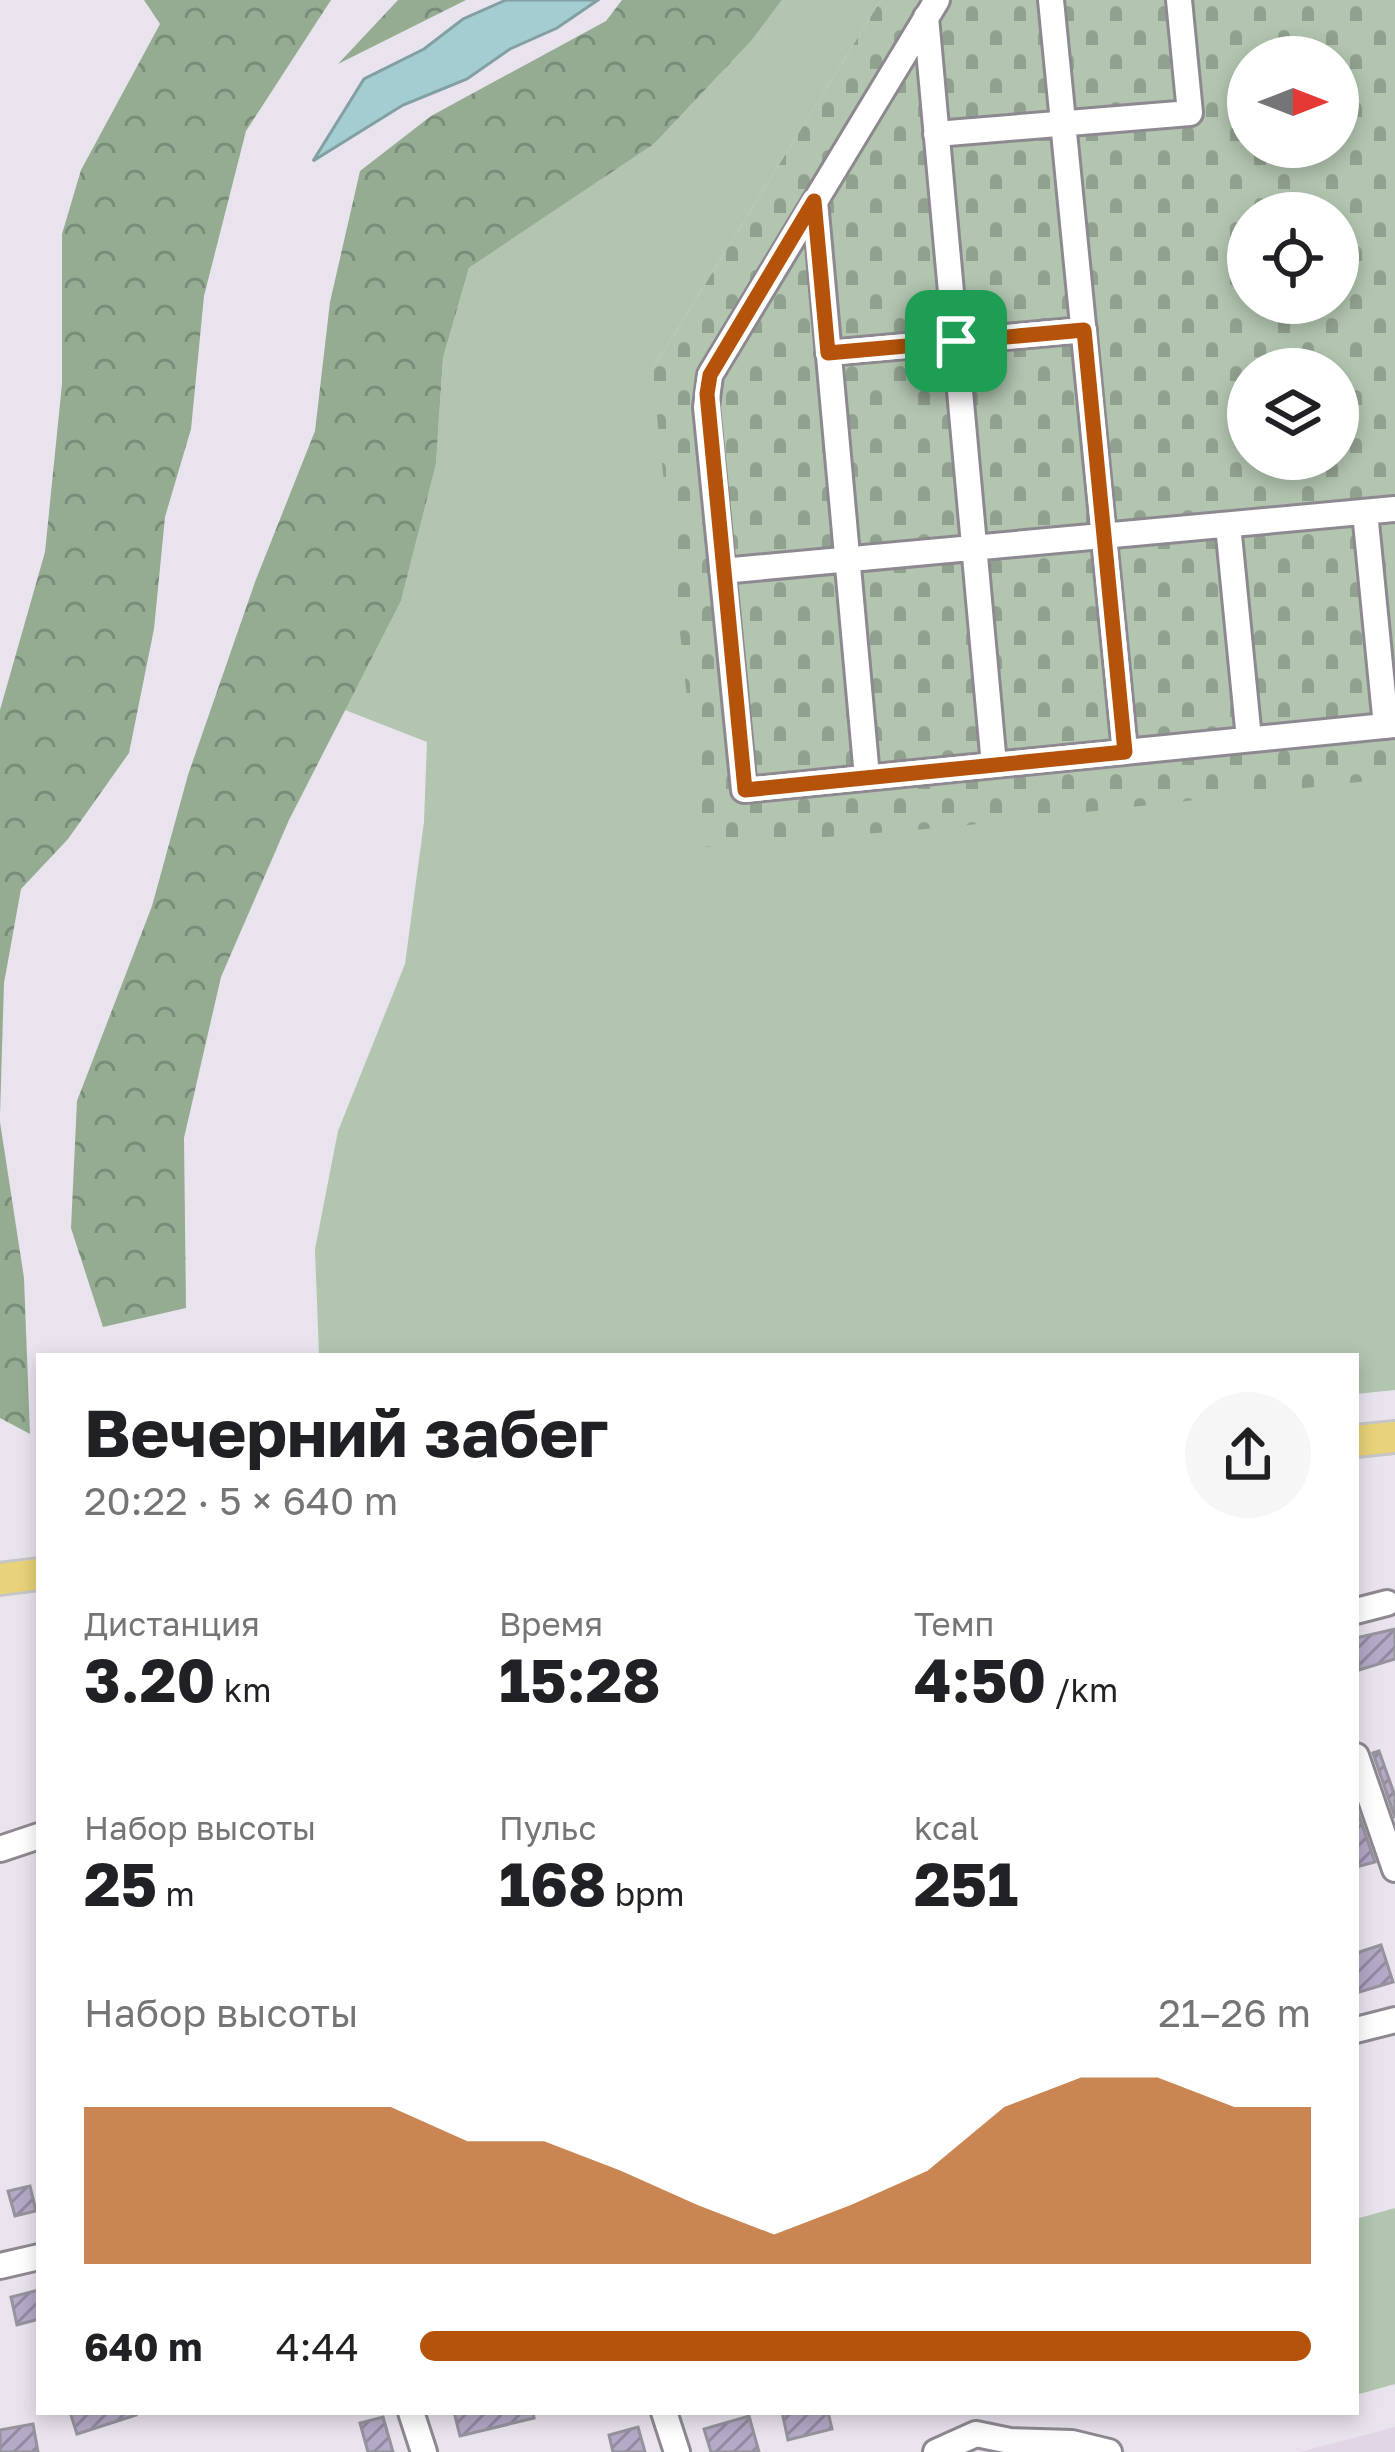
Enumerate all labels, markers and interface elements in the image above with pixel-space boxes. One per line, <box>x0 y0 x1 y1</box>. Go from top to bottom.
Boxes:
north arrow <box>1227 36 1359 168</box>
map controls <box>1227 36 1359 480</box>
button: locate <box>1227 192 1359 324</box>
pin <box>905 290 1007 392</box>
icon: arrive <box>923 308 989 374</box>
button: layers <box>1227 348 1359 480</box>
text: Вечерний забег <box>84 1392 609 1472</box>
button: share <box>1185 1392 1311 1518</box>
text: 20:22 · 5 × 640 m <box>84 1477 398 1524</box>
text: Дистанция <box>84 1604 260 1643</box>
text: Время <box>499 1604 603 1643</box>
text: Темп <box>914 1604 994 1643</box>
text: 3.20 <box>84 1643 215 1715</box>
text: 15:28 <box>499 1643 661 1715</box>
text: 4:50 <box>914 1643 1046 1715</box>
text: km <box>215 1670 272 1709</box>
text: /km <box>1046 1670 1118 1709</box>
text: Набор высоты <box>84 1808 316 1847</box>
text: Пульс <box>499 1808 597 1847</box>
text: kcal <box>914 1808 979 1847</box>
text: 25 <box>84 1847 157 1919</box>
text: 168 <box>499 1847 606 1919</box>
text: 251 <box>914 1847 1018 1919</box>
text: m <box>157 1874 195 1913</box>
text: bpm <box>606 1874 684 1913</box>
text: Набор высоты <box>84 1989 358 2036</box>
text: 21–26 m <box>1158 1989 1311 2036</box>
text: 640 m <box>84 2323 202 2370</box>
text: 4:44 <box>276 2323 359 2370</box>

